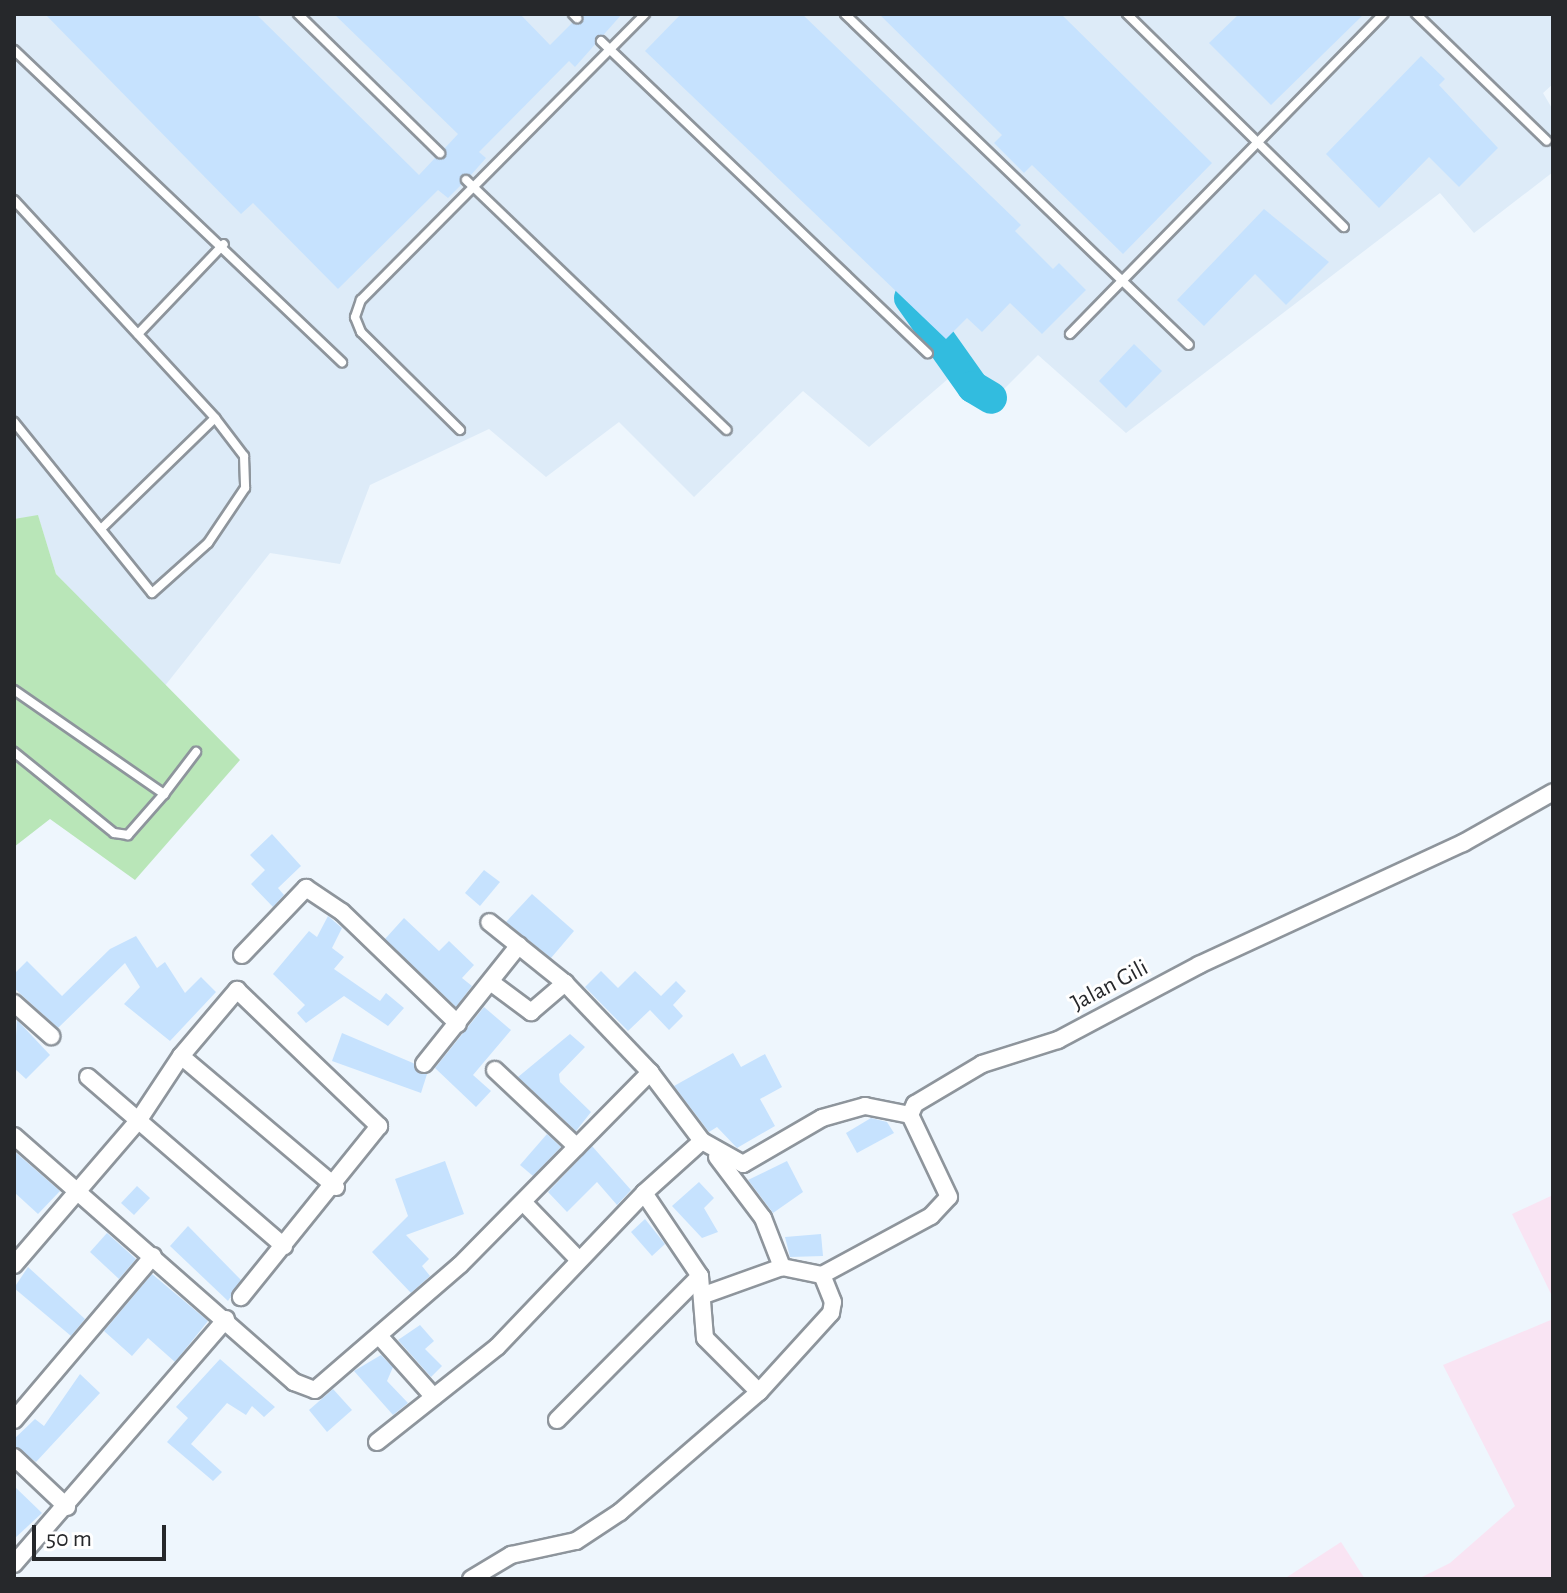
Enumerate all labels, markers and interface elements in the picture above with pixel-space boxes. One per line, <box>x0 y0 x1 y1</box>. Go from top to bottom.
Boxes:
street label: Jalan Gili <box>1067 954 1153 1018</box>
scale bar <box>36 1509 170 1559</box>
text: 50 m <box>46 1527 92 1551</box>

